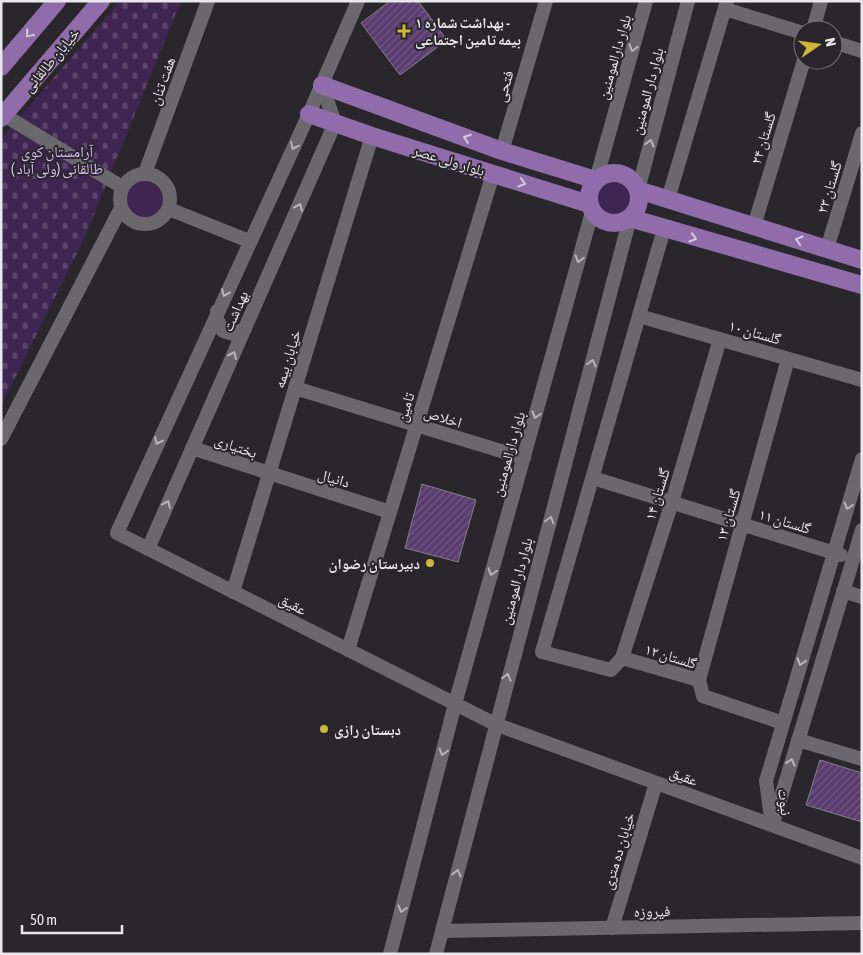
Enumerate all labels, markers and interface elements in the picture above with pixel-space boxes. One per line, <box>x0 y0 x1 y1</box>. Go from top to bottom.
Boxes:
street label: بلوار دارالمومنین <box>594 13 636 102</box>
place label: بهداشت شماره ۱ - بیمه تامین اجتماعی <box>415 14 521 49</box>
north arrow <box>793 20 843 70</box>
street label: خیابان طالقانی <box>19 24 85 97</box>
marker: بهداشت شماره ۱ - بیمه تامین اجتماعی <box>397 24 411 38</box>
one-way arrow <box>27 28 35 37</box>
text: N <box>822 36 839 48</box>
one-way arrow <box>628 44 639 53</box>
street label: بلوار دار المومنین <box>627 46 669 137</box>
street label: هفت تنان <box>145 55 180 108</box>
street label: فتحی <box>491 68 519 104</box>
street label: گلستان ۲۴ <box>747 110 781 167</box>
one-way arrow <box>463 134 471 144</box>
one-way arrow <box>644 138 655 147</box>
one-way arrow <box>290 141 300 150</box>
street label: بلوار ولی عصر <box>410 141 487 181</box>
park label: آرامستان کوی طالقانی (ولی آباد ) <box>11 143 103 179</box>
street label: گلستان ۲۳ <box>813 159 847 216</box>
one-way arrow <box>517 177 526 187</box>
one-way arrow <box>292 203 303 212</box>
one-way arrow <box>689 232 697 242</box>
one-way arrow <box>795 235 803 245</box>
one-way arrow <box>575 254 585 262</box>
street label: بهداشت <box>219 288 252 334</box>
one-way arrow <box>221 288 232 297</box>
street label: گلستان ۱۰ <box>726 316 783 350</box>
street label: خیابان بیمه <box>270 327 306 391</box>
one-way arrow <box>227 351 238 360</box>
one-way arrow <box>586 359 597 368</box>
street label: تامین <box>392 390 420 424</box>
street label: اخلاص <box>421 403 464 433</box>
street label: بلوار دارالمومنین <box>488 410 530 499</box>
one-way arrow <box>531 411 541 419</box>
street label: بختیاری <box>212 431 259 463</box>
one-way arrow <box>154 436 165 445</box>
street label: دانیال <box>316 465 352 493</box>
street label: گلستان ۱۴ <box>641 466 675 523</box>
street label: گلستان ۱۳ <box>712 487 746 544</box>
one-way arrow <box>161 500 172 509</box>
one-way arrow <box>843 501 853 510</box>
street label: گلستان ۱۱ <box>756 505 813 539</box>
one-way arrow <box>544 516 555 525</box>
street label: بلوار دار المومنین <box>496 536 538 627</box>
place label: دبیرستان رضوان <box>328 555 420 573</box>
marker: دبیرستان رضوان <box>424 557 436 569</box>
one-way arrow <box>487 567 498 576</box>
street label: عقیق <box>276 590 310 620</box>
street label: گلستان ۱۲ <box>642 640 699 674</box>
one-way arrow <box>797 657 807 665</box>
one-way arrow <box>502 673 512 682</box>
place label: دبستان رازی <box>334 721 401 739</box>
marker: دبستان رازی <box>318 723 330 735</box>
one-way arrow <box>438 747 449 756</box>
one-way arrow <box>785 758 795 766</box>
street label: عقیق <box>667 763 701 791</box>
street label: نبوت <box>774 788 795 817</box>
street label: خیابان ده متری <box>598 810 640 892</box>
one-way arrow <box>451 868 462 877</box>
scale bar <box>22 902 122 934</box>
street label: فیروزه <box>634 902 671 921</box>
one-way arrow <box>397 904 408 913</box>
text: 50 m <box>30 911 57 928</box>

